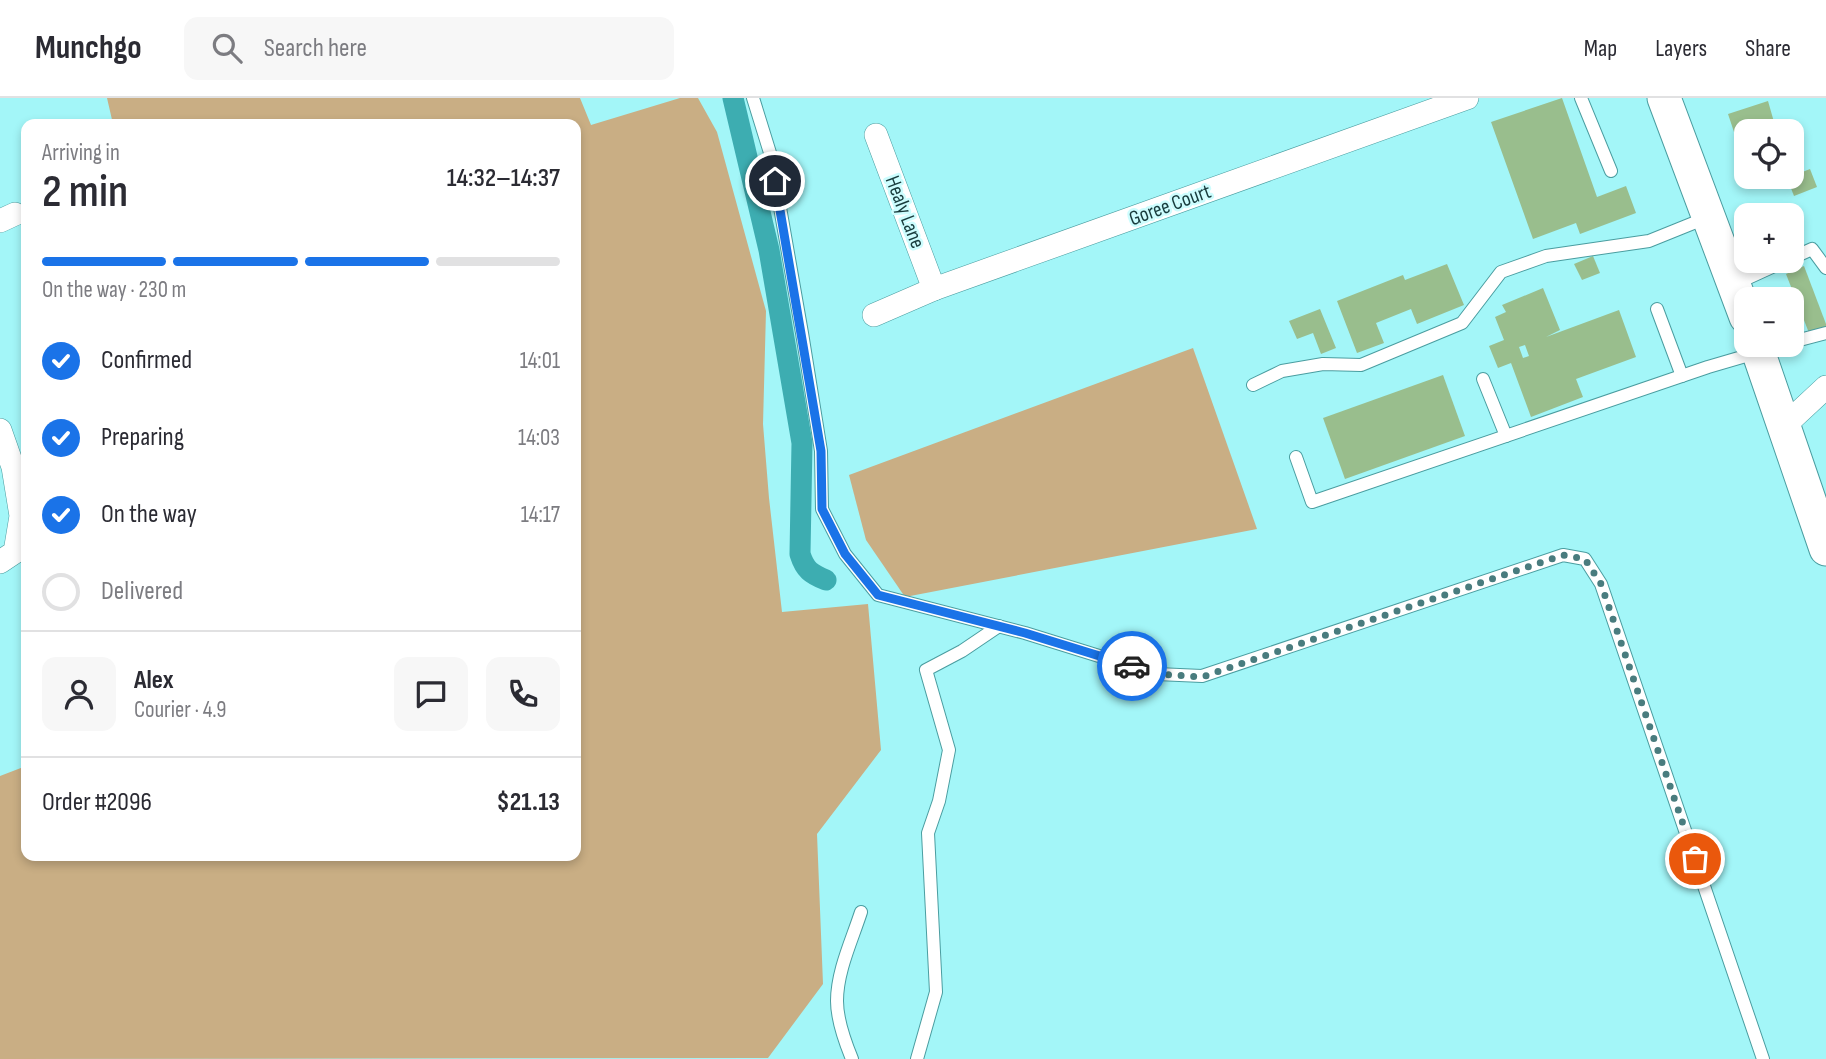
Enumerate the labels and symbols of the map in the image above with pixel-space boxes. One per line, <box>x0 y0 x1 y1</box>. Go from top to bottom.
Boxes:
pin <box>745 151 805 211</box>
street label: Healy Lane <box>880 172 930 252</box>
street label: Goree Court <box>1126 179 1214 231</box>
courier <box>1097 631 1167 701</box>
pin <box>1665 829 1725 889</box>

